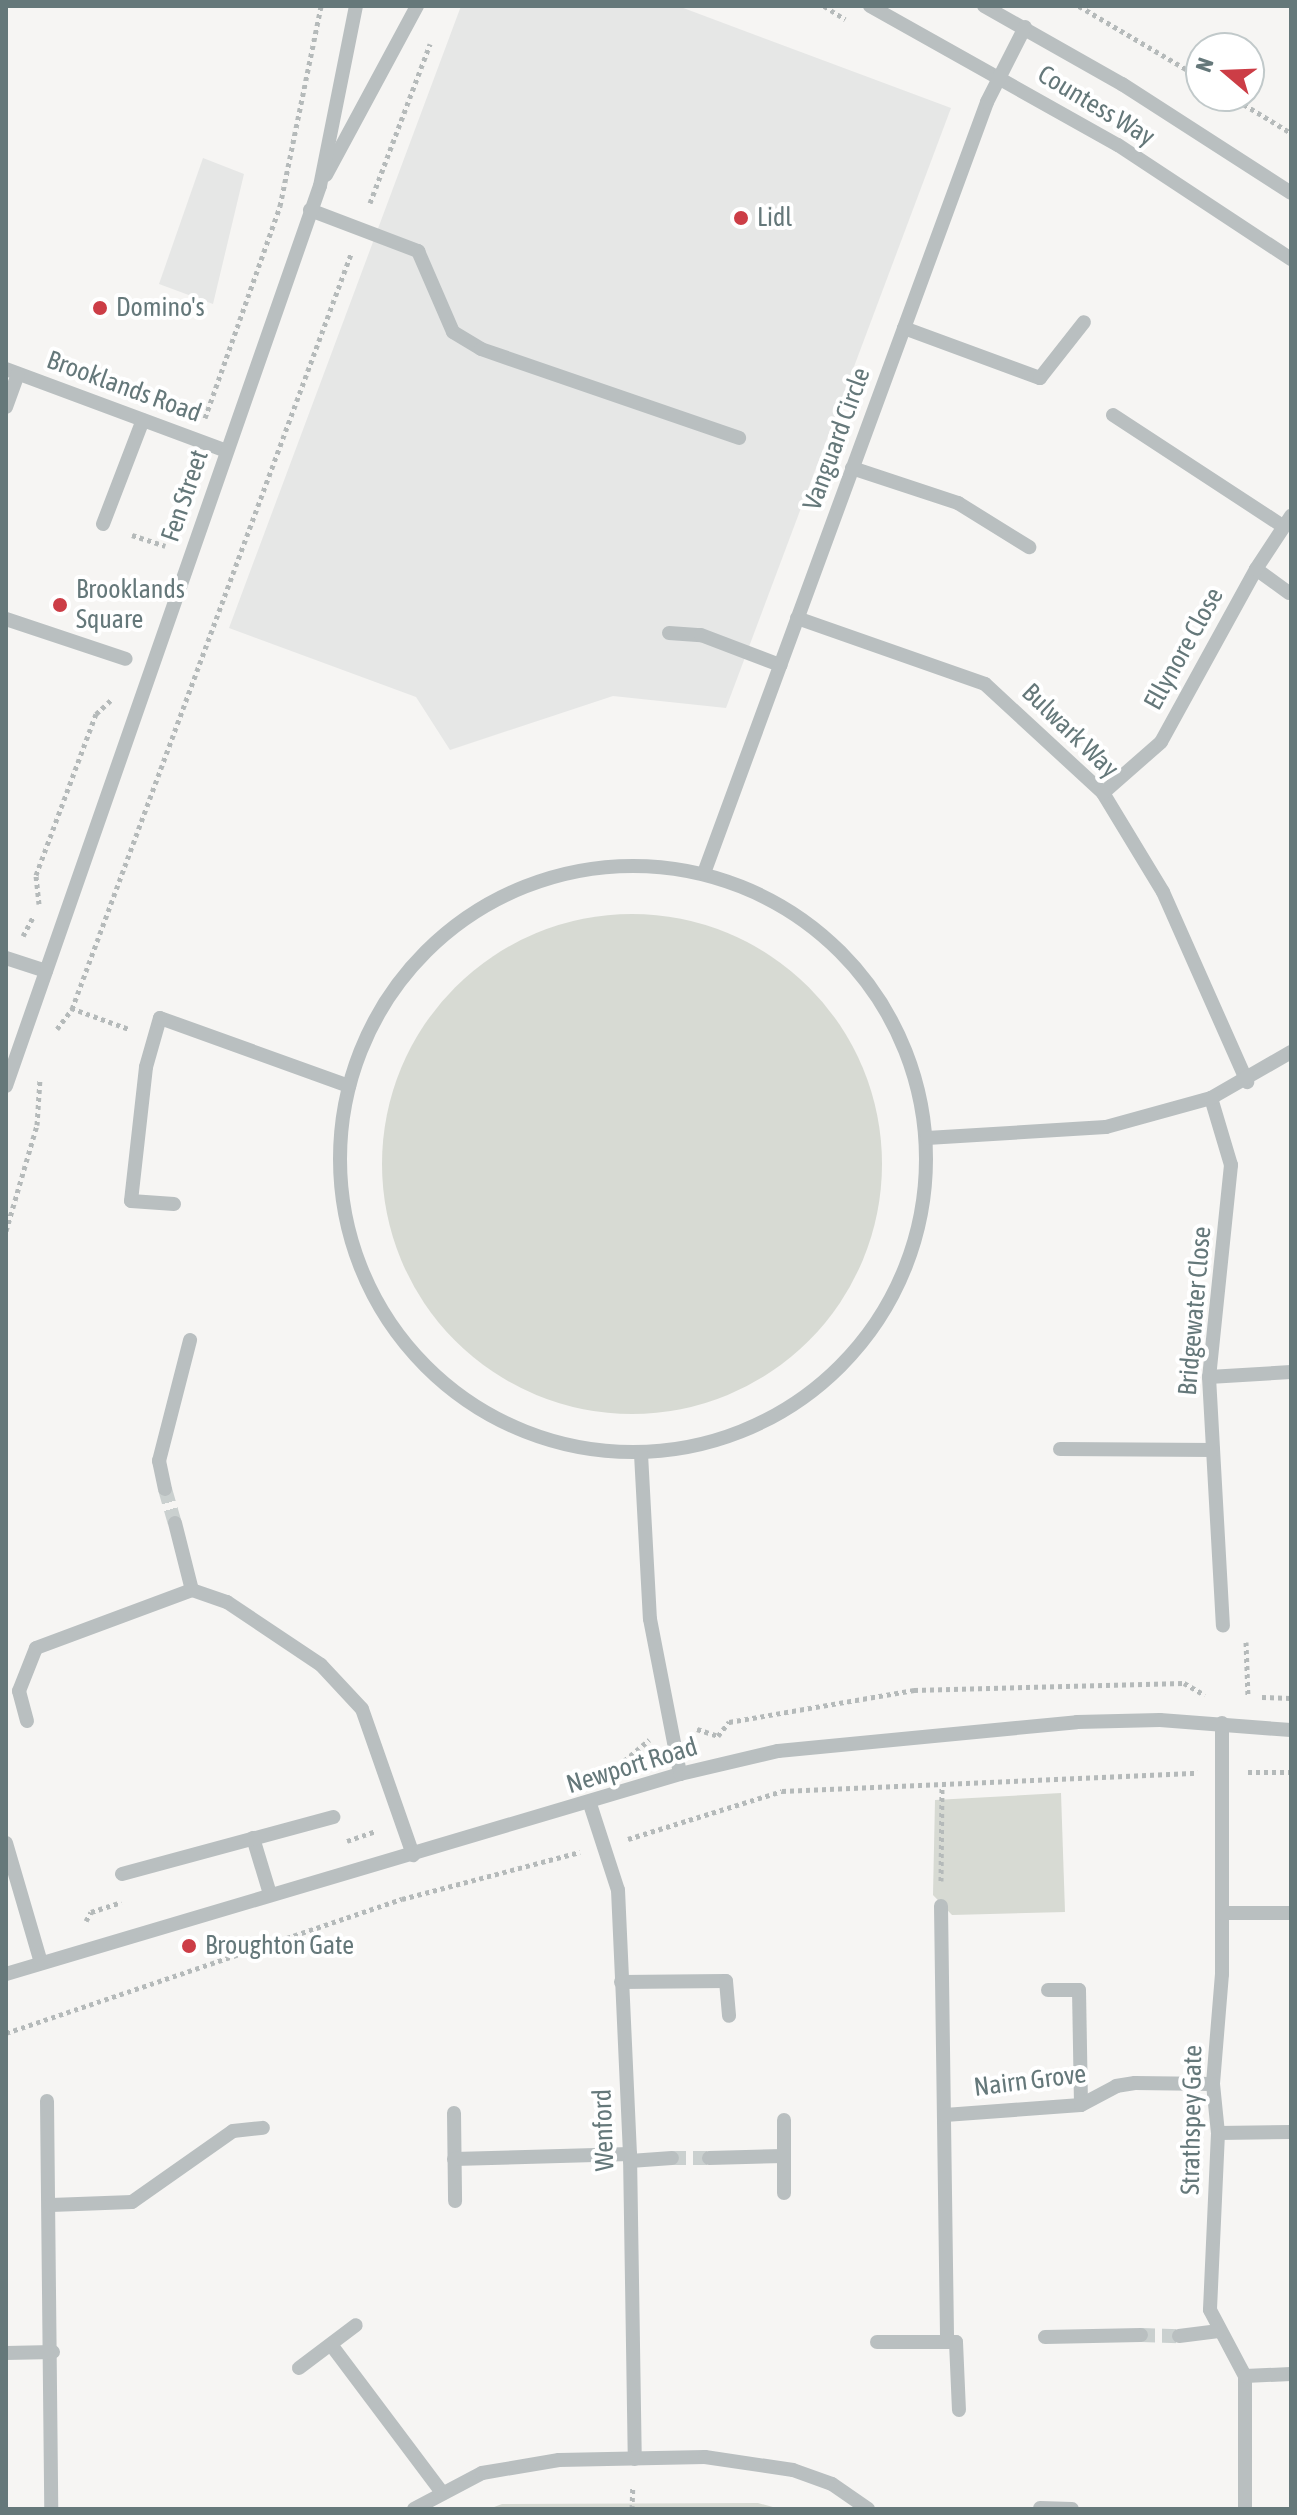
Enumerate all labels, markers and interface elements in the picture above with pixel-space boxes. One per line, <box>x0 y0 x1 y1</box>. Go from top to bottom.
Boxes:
north arrow <box>1185 32 1265 112</box>
text: N <box>1190 54 1219 75</box>
street label: Countess Way <box>1032 59 1160 153</box>
place label: Lidl <box>757 202 792 234</box>
marker: Lidl <box>732 209 750 227</box>
place label: Domino's <box>116 292 205 324</box>
marker: Domino's <box>91 299 109 317</box>
street label: Brooklands Road <box>42 345 206 429</box>
street label: Vanguard Circle <box>797 363 877 515</box>
street label: Fen Street <box>155 446 215 546</box>
place label: Brooklands Square <box>76 574 185 636</box>
street label: Ellynore Close <box>1138 583 1230 715</box>
marker: Brooklands Square <box>51 596 69 614</box>
street label: Bulwark Way <box>1015 677 1125 785</box>
street label: Bridgewater Close <box>1172 1225 1218 1397</box>
street label: Newport Road <box>563 1731 701 1801</box>
place label: Broughton Gate <box>205 1930 354 1962</box>
marker: Broughton Gate <box>180 1937 198 1955</box>
street label: Strathspey Gate <box>1175 2045 1209 2195</box>
street label: Nairn Grove <box>972 2059 1088 2103</box>
street label: Wenford <box>587 2089 621 2171</box>

